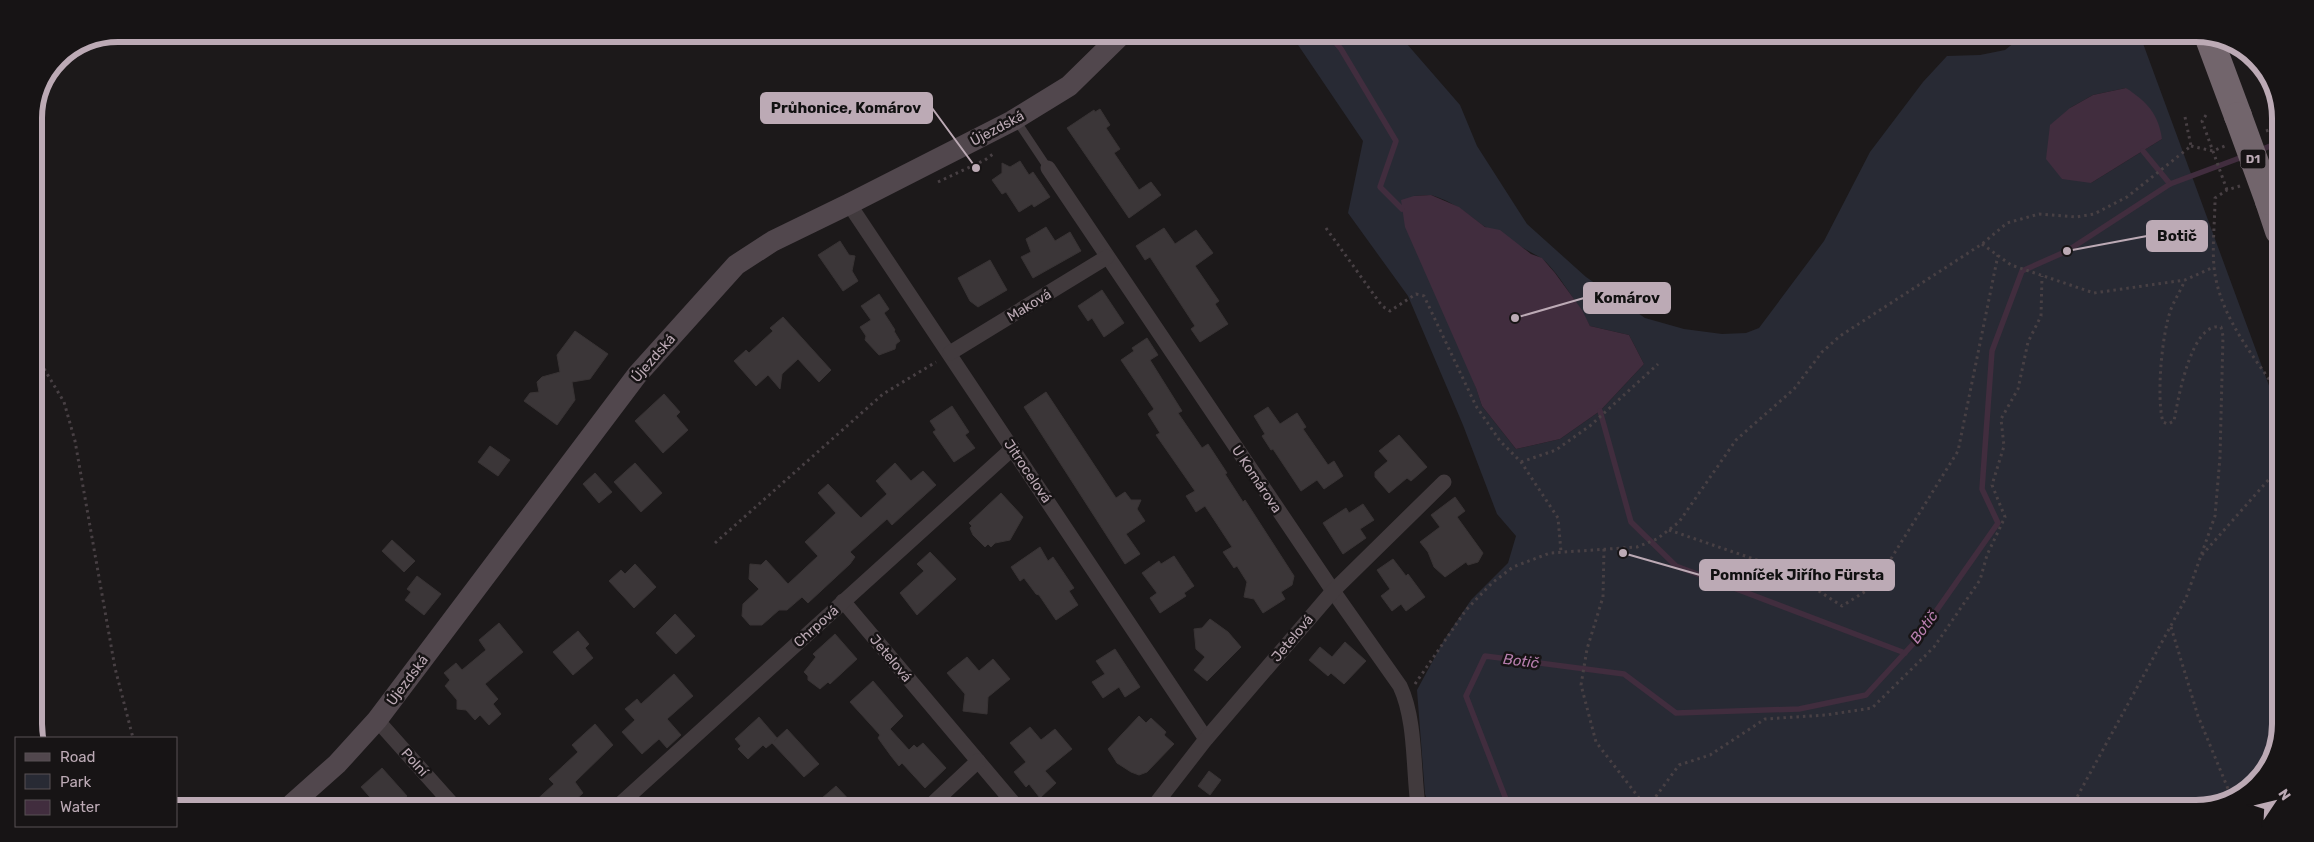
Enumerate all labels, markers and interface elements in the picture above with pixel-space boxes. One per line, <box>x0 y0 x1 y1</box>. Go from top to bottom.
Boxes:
callout: Průhonice, Komárov <box>761 93 932 123</box>
text: Průhonice, Komárov <box>771 99 921 117</box>
street label: Újezdská <box>967 106 1027 150</box>
road number: D1 <box>2240 150 2266 168</box>
callout: Botič <box>2147 221 2207 251</box>
text: Botič <box>2157 227 2197 245</box>
callout: Komárov <box>1584 283 1670 313</box>
street label: Maková <box>1004 286 1055 325</box>
text: Komárov <box>1594 289 1660 307</box>
street label: Újezdská <box>627 330 679 386</box>
street label: Jitrocelová <box>1000 436 1055 506</box>
street label: U Komárova <box>1228 442 1285 516</box>
callout: Pomníček Jiřího Fürsta <box>1700 560 1894 590</box>
text: Pomníček Jiřího Fürsta <box>1710 566 1884 584</box>
street label: Chrpová <box>790 602 842 651</box>
water label: Botič <box>1906 607 1942 647</box>
street label: Jetelová <box>1268 611 1317 665</box>
street label: Jetelová <box>866 631 915 685</box>
water label: Botič <box>1502 650 1540 672</box>
street label: Újezdská <box>382 651 432 709</box>
legend <box>15 737 178 827</box>
street label: Polní <box>398 745 432 780</box>
text: Road <box>60 748 96 766</box>
text: Park <box>60 773 91 791</box>
north arrow <box>2249 777 2299 827</box>
text: N <box>2274 786 2294 804</box>
text: Water <box>60 798 100 816</box>

